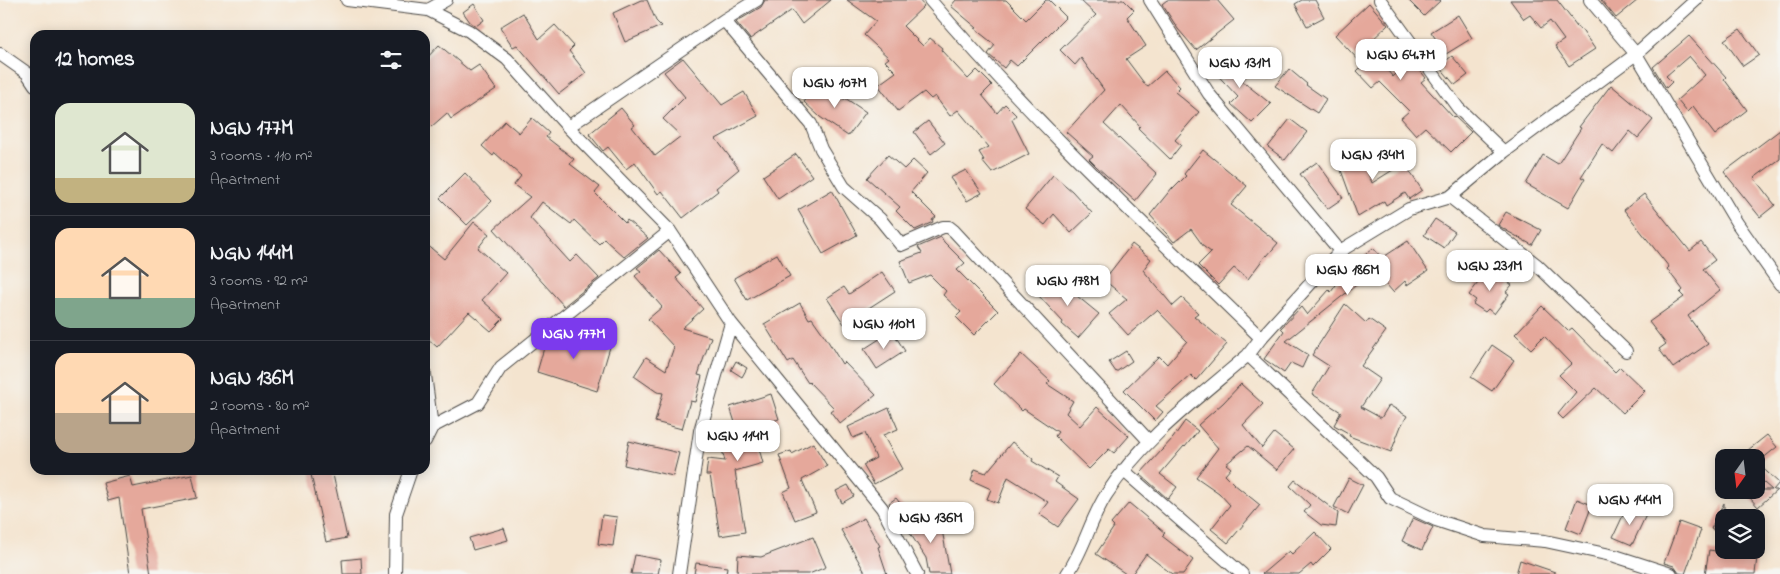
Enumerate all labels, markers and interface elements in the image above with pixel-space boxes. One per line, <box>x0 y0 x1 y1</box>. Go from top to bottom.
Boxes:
pin: NGN 64.7M <box>1344 38 1458 81</box>
text: NGN 64.7M <box>1367 43 1435 67</box>
text: 12 homes <box>55 45 135 75</box>
icon: filters <box>377 46 405 74</box>
pin: NGN 131M <box>1188 46 1292 89</box>
text: NGN 131M <box>1209 51 1271 75</box>
pin: NGN 107M <box>783 66 887 109</box>
text: NGN 107M <box>803 71 867 95</box>
text: NGN 177M <box>210 114 294 144</box>
icon: home <box>95 123 155 183</box>
pin: NGN 134M <box>1321 138 1425 181</box>
text: NGN 134M <box>1341 143 1405 167</box>
text: 3 rooms · 110 m² <box>210 144 312 168</box>
text: Apartment <box>210 168 280 192</box>
text: NGN 144M <box>210 239 294 269</box>
icon: home <box>95 248 155 308</box>
pin: NGN 231M <box>1438 250 1542 292</box>
pin: NGN 186M <box>1296 254 1400 296</box>
text: NGN 231M <box>1458 254 1523 278</box>
text: NGN 186M <box>1316 258 1380 282</box>
pin: NGN 178M <box>1016 264 1120 307</box>
text: 3 rooms · 92 m² <box>210 269 308 293</box>
text: NGN 178M <box>1036 269 1100 293</box>
text: Apartment <box>210 293 280 317</box>
pin: NGN 110M <box>832 308 936 350</box>
text: NGN 110M <box>853 312 915 336</box>
pin: NGN 177M <box>522 318 626 360</box>
text: NGN 177M <box>542 322 606 346</box>
text: NGN 136M <box>210 364 294 394</box>
icon: home <box>95 373 155 433</box>
text: 2 rooms · 80 m² <box>210 394 310 418</box>
text: Apartment <box>210 418 280 442</box>
pin: NGN 114M <box>686 420 790 462</box>
text: NGN 114M <box>707 424 769 448</box>
north arrow <box>1715 449 1765 499</box>
map controls <box>1715 449 1765 559</box>
pin: NGN 144M <box>1578 484 1682 526</box>
text: NGN 144M <box>1598 488 1662 512</box>
pin: NGN 136M <box>879 502 983 544</box>
text: NGN 136M <box>899 506 963 530</box>
button: layers <box>1715 509 1765 559</box>

